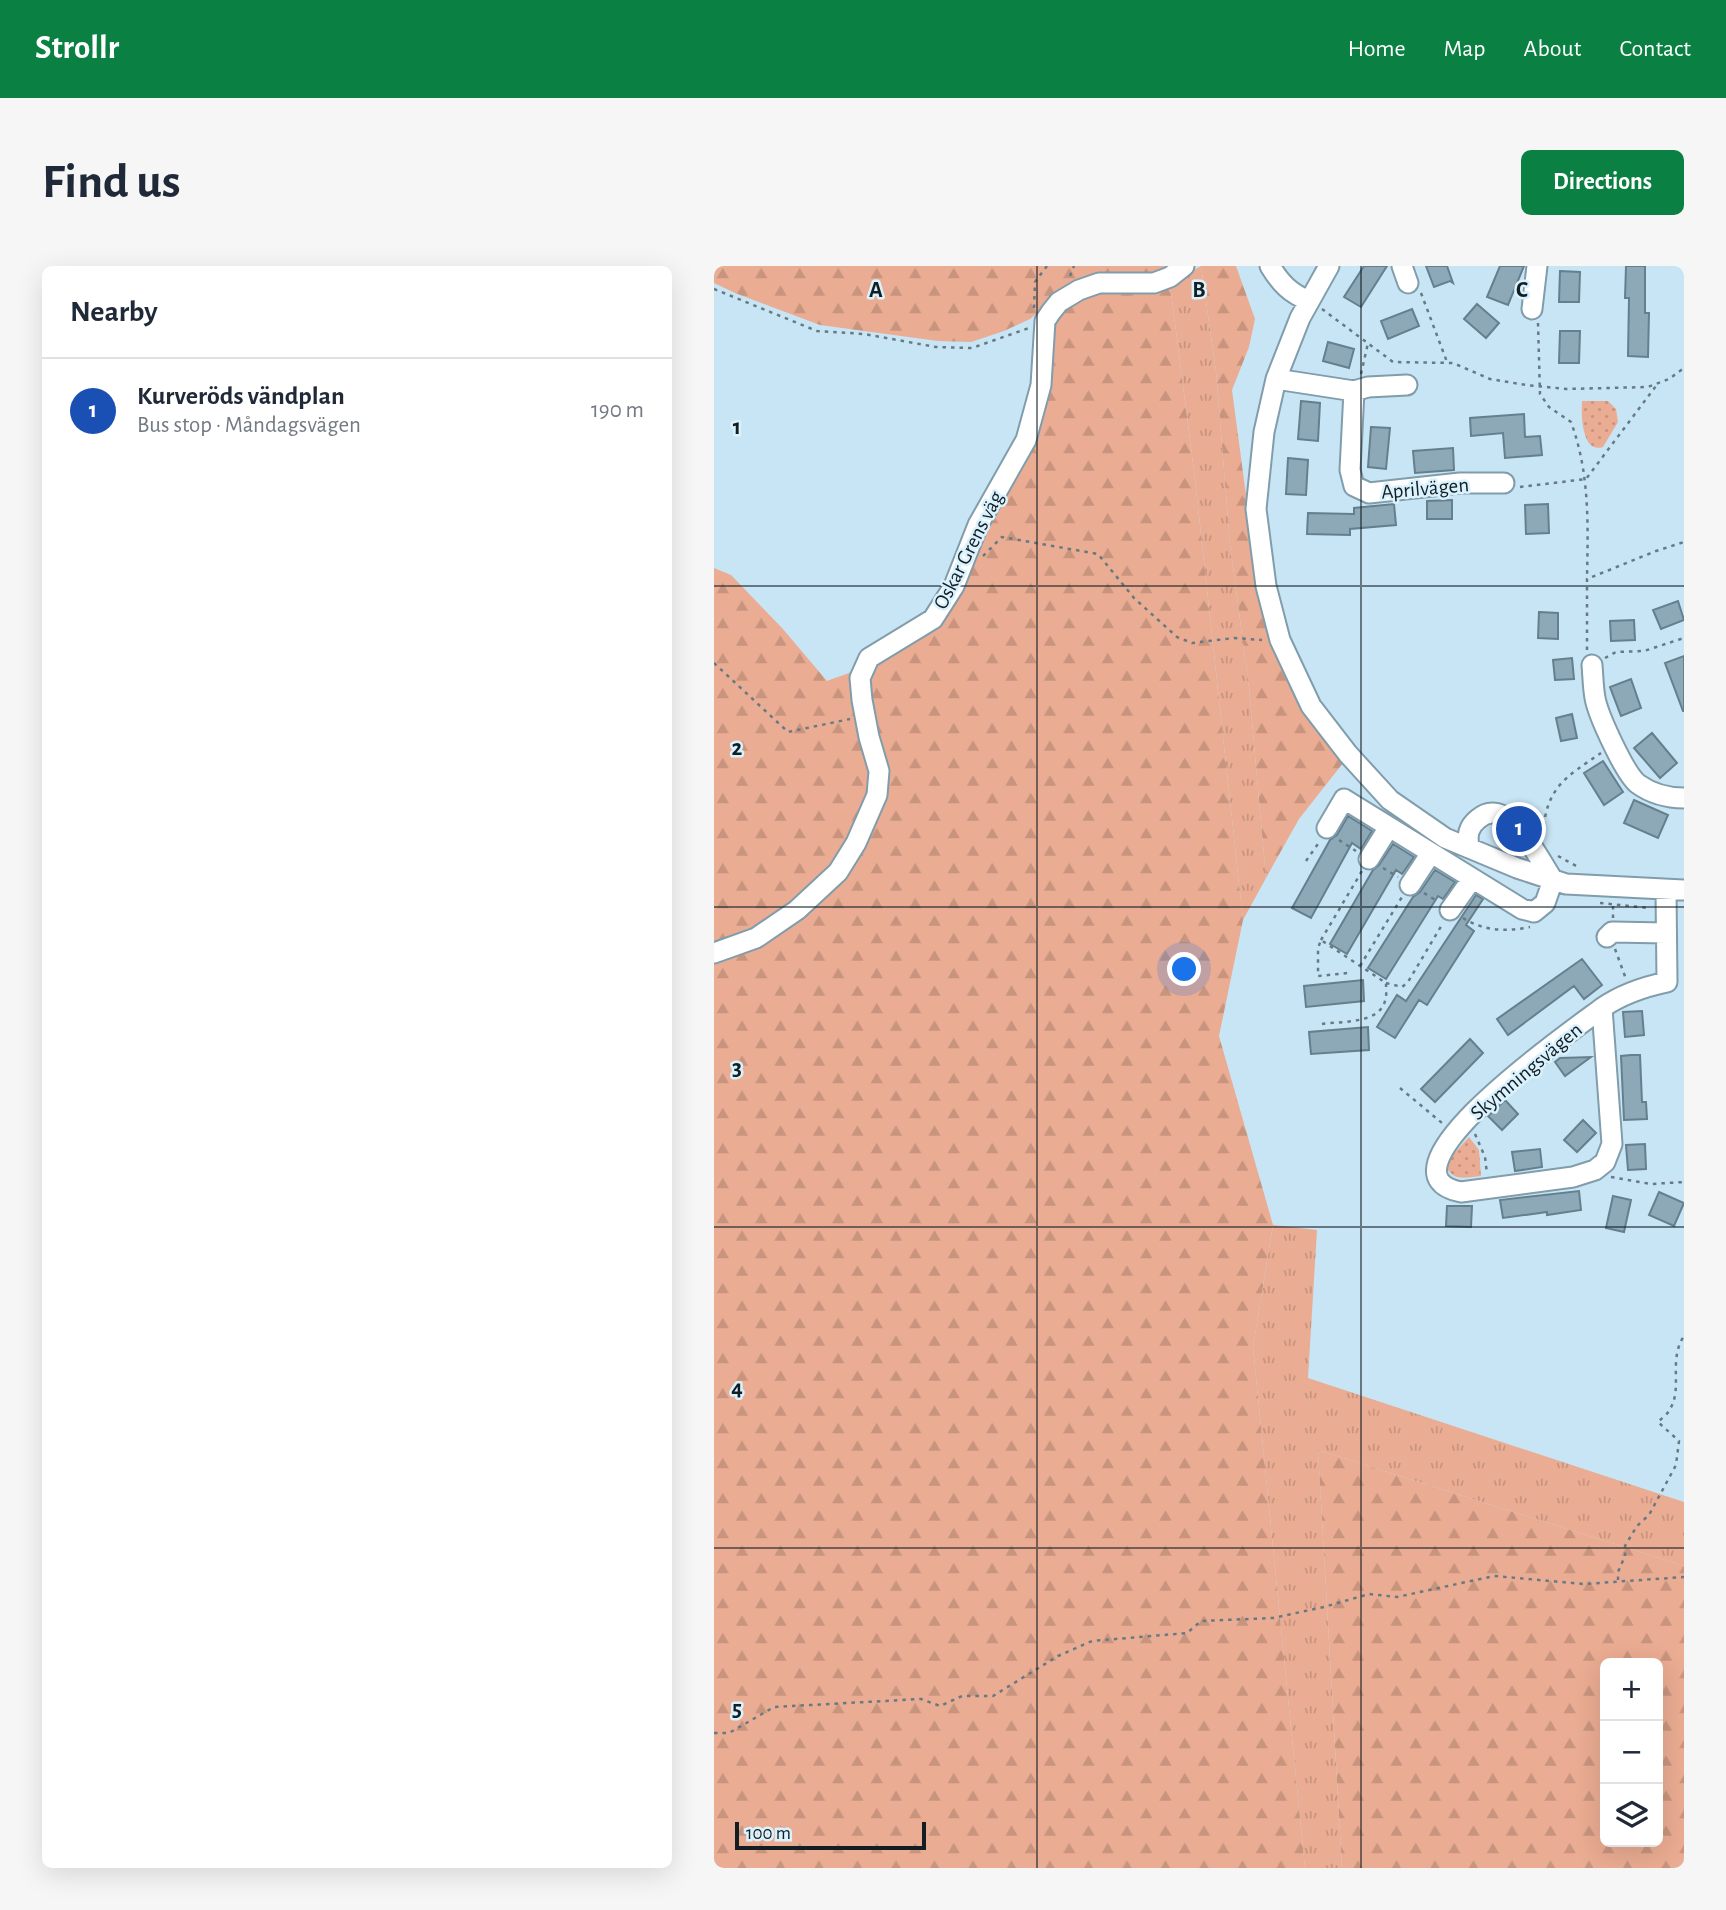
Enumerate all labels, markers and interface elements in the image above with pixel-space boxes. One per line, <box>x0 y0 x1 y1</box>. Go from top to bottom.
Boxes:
text: Strollr <box>35 32 119 65</box>
text: Home <box>1348 37 1406 61</box>
text: Map <box>1444 37 1486 61</box>
text: About <box>1524 37 1581 61</box>
text: Contact <box>1619 37 1691 61</box>
button: Directions <box>1521 150 1684 215</box>
text: Find us <box>42 158 181 207</box>
text: A <box>869 279 883 302</box>
text: B <box>1192 279 1206 302</box>
text: C <box>1516 279 1528 302</box>
text: Nearby <box>70 297 158 327</box>
text: Kurveröds vändplan <box>137 383 345 409</box>
text: 1 <box>89 399 97 422</box>
text: 190 m <box>591 399 644 422</box>
text: Bus stop · Måndagsvägen <box>137 414 361 437</box>
text: 1 <box>733 416 741 439</box>
street label: Aprilvägen <box>1380 474 1470 503</box>
street label: Oskar Grens väg <box>930 487 1007 613</box>
text: 2 <box>732 737 743 760</box>
pin: 1 <box>1496 803 1542 855</box>
your location <box>1167 952 1201 986</box>
street label: Skymningsvägen <box>1466 1019 1586 1124</box>
text: 3 <box>732 1057 742 1080</box>
text: 4 <box>731 1377 743 1400</box>
map controls <box>1600 1658 1663 1847</box>
button: + <box>1600 1658 1663 1721</box>
text: 5 <box>732 1698 742 1721</box>
button: − <box>1600 1721 1663 1784</box>
button: layers <box>1600 1784 1663 1847</box>
scale bar <box>735 1819 926 1851</box>
text: 100 m <box>746 1824 791 1843</box>

